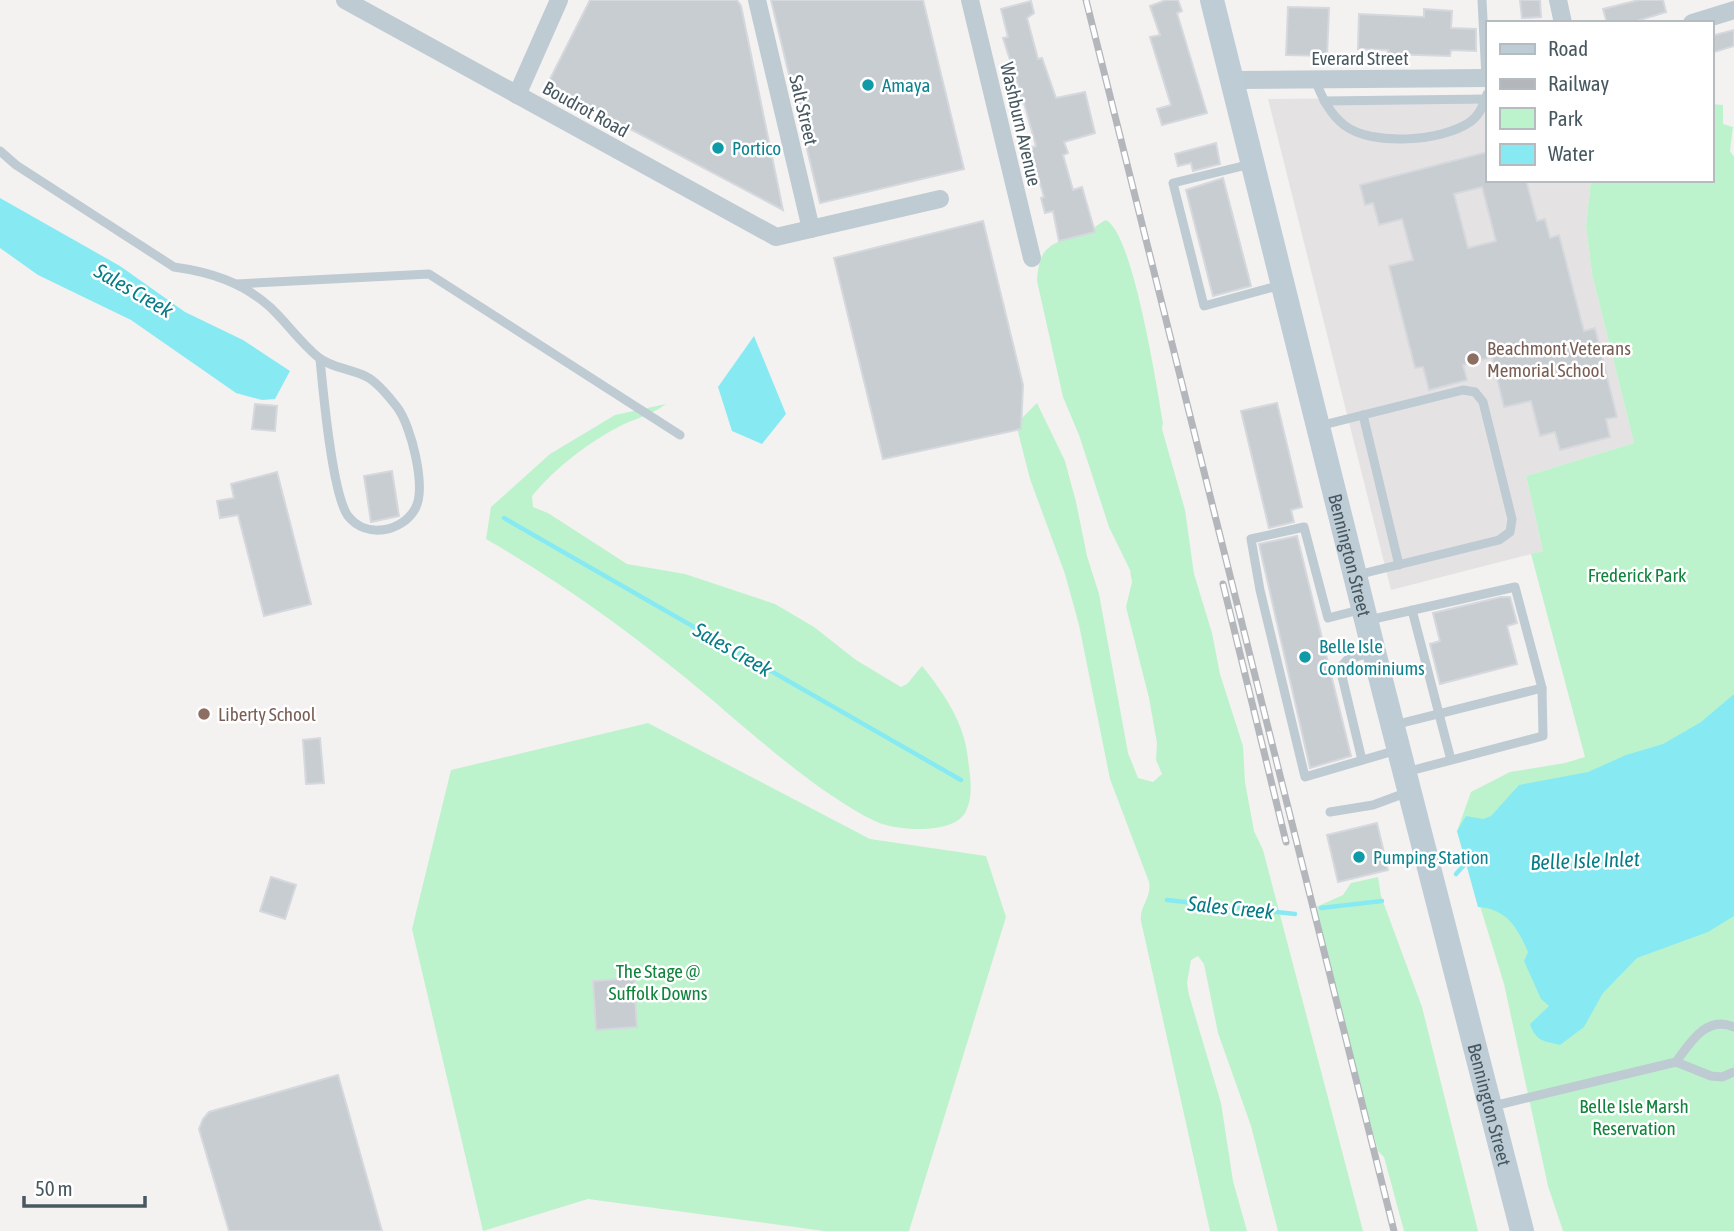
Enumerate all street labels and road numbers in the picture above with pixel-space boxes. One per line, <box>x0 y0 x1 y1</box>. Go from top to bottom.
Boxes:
street label: Everard Street <box>1311 47 1409 69</box>
street label: Washburn Avenue <box>996 60 1046 188</box>
street label: Salt Street <box>785 73 823 147</box>
street label: Boudrot Road <box>539 76 633 142</box>
street label: Bennington Street <box>1324 491 1376 619</box>
street label: Bennington Street <box>1463 1041 1516 1168</box>

